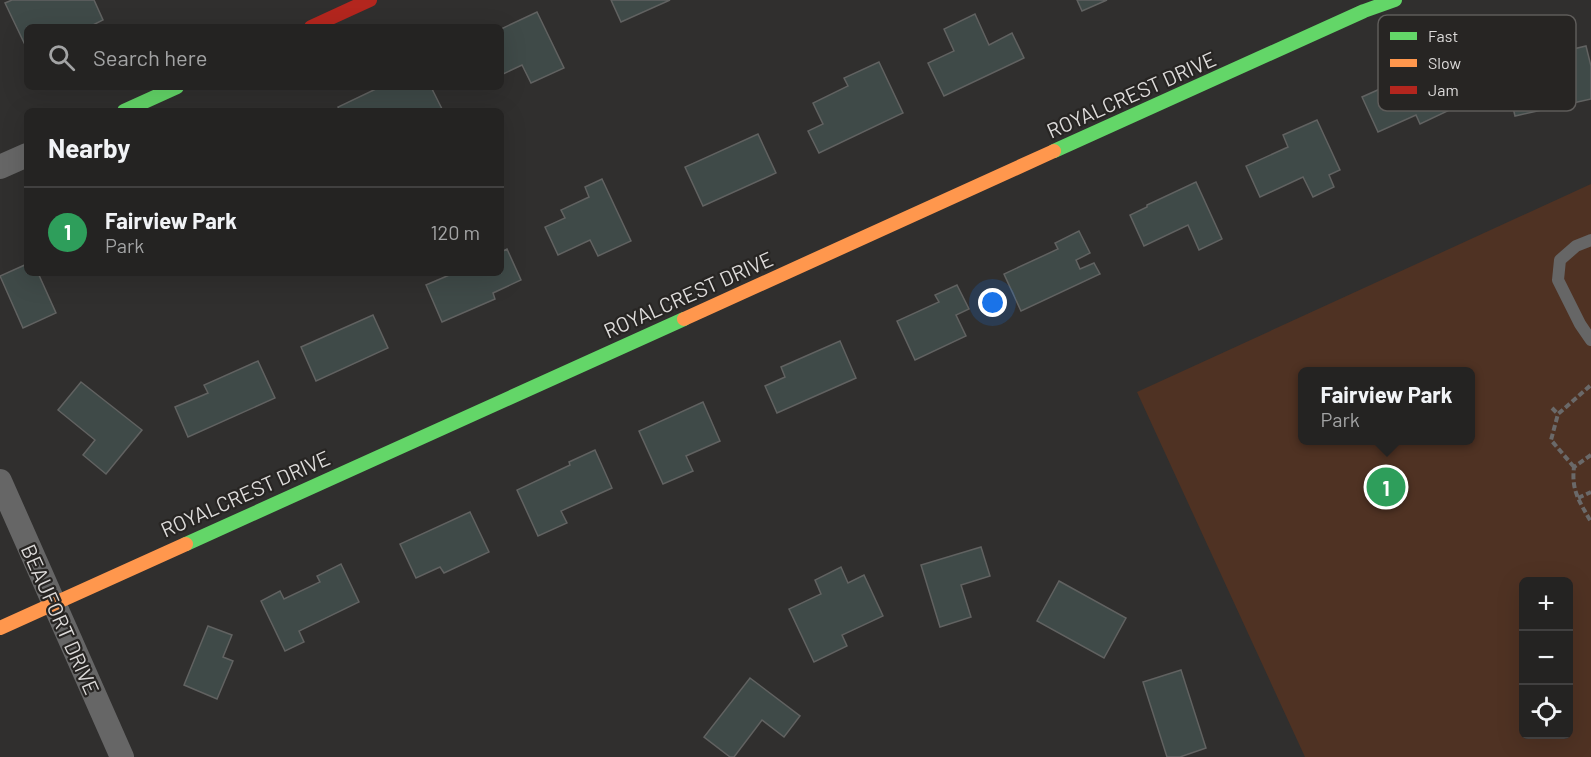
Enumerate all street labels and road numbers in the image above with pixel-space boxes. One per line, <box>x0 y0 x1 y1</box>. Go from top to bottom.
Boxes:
street label: ROYALCREST DRIVE <box>1042 45 1220 143</box>
street label: ROYALCREST DRIVE <box>599 245 777 343</box>
street label: ROYALCREST DRIVE <box>156 444 334 542</box>
street label: BEAUFORT DRIVE <box>17 540 105 698</box>

